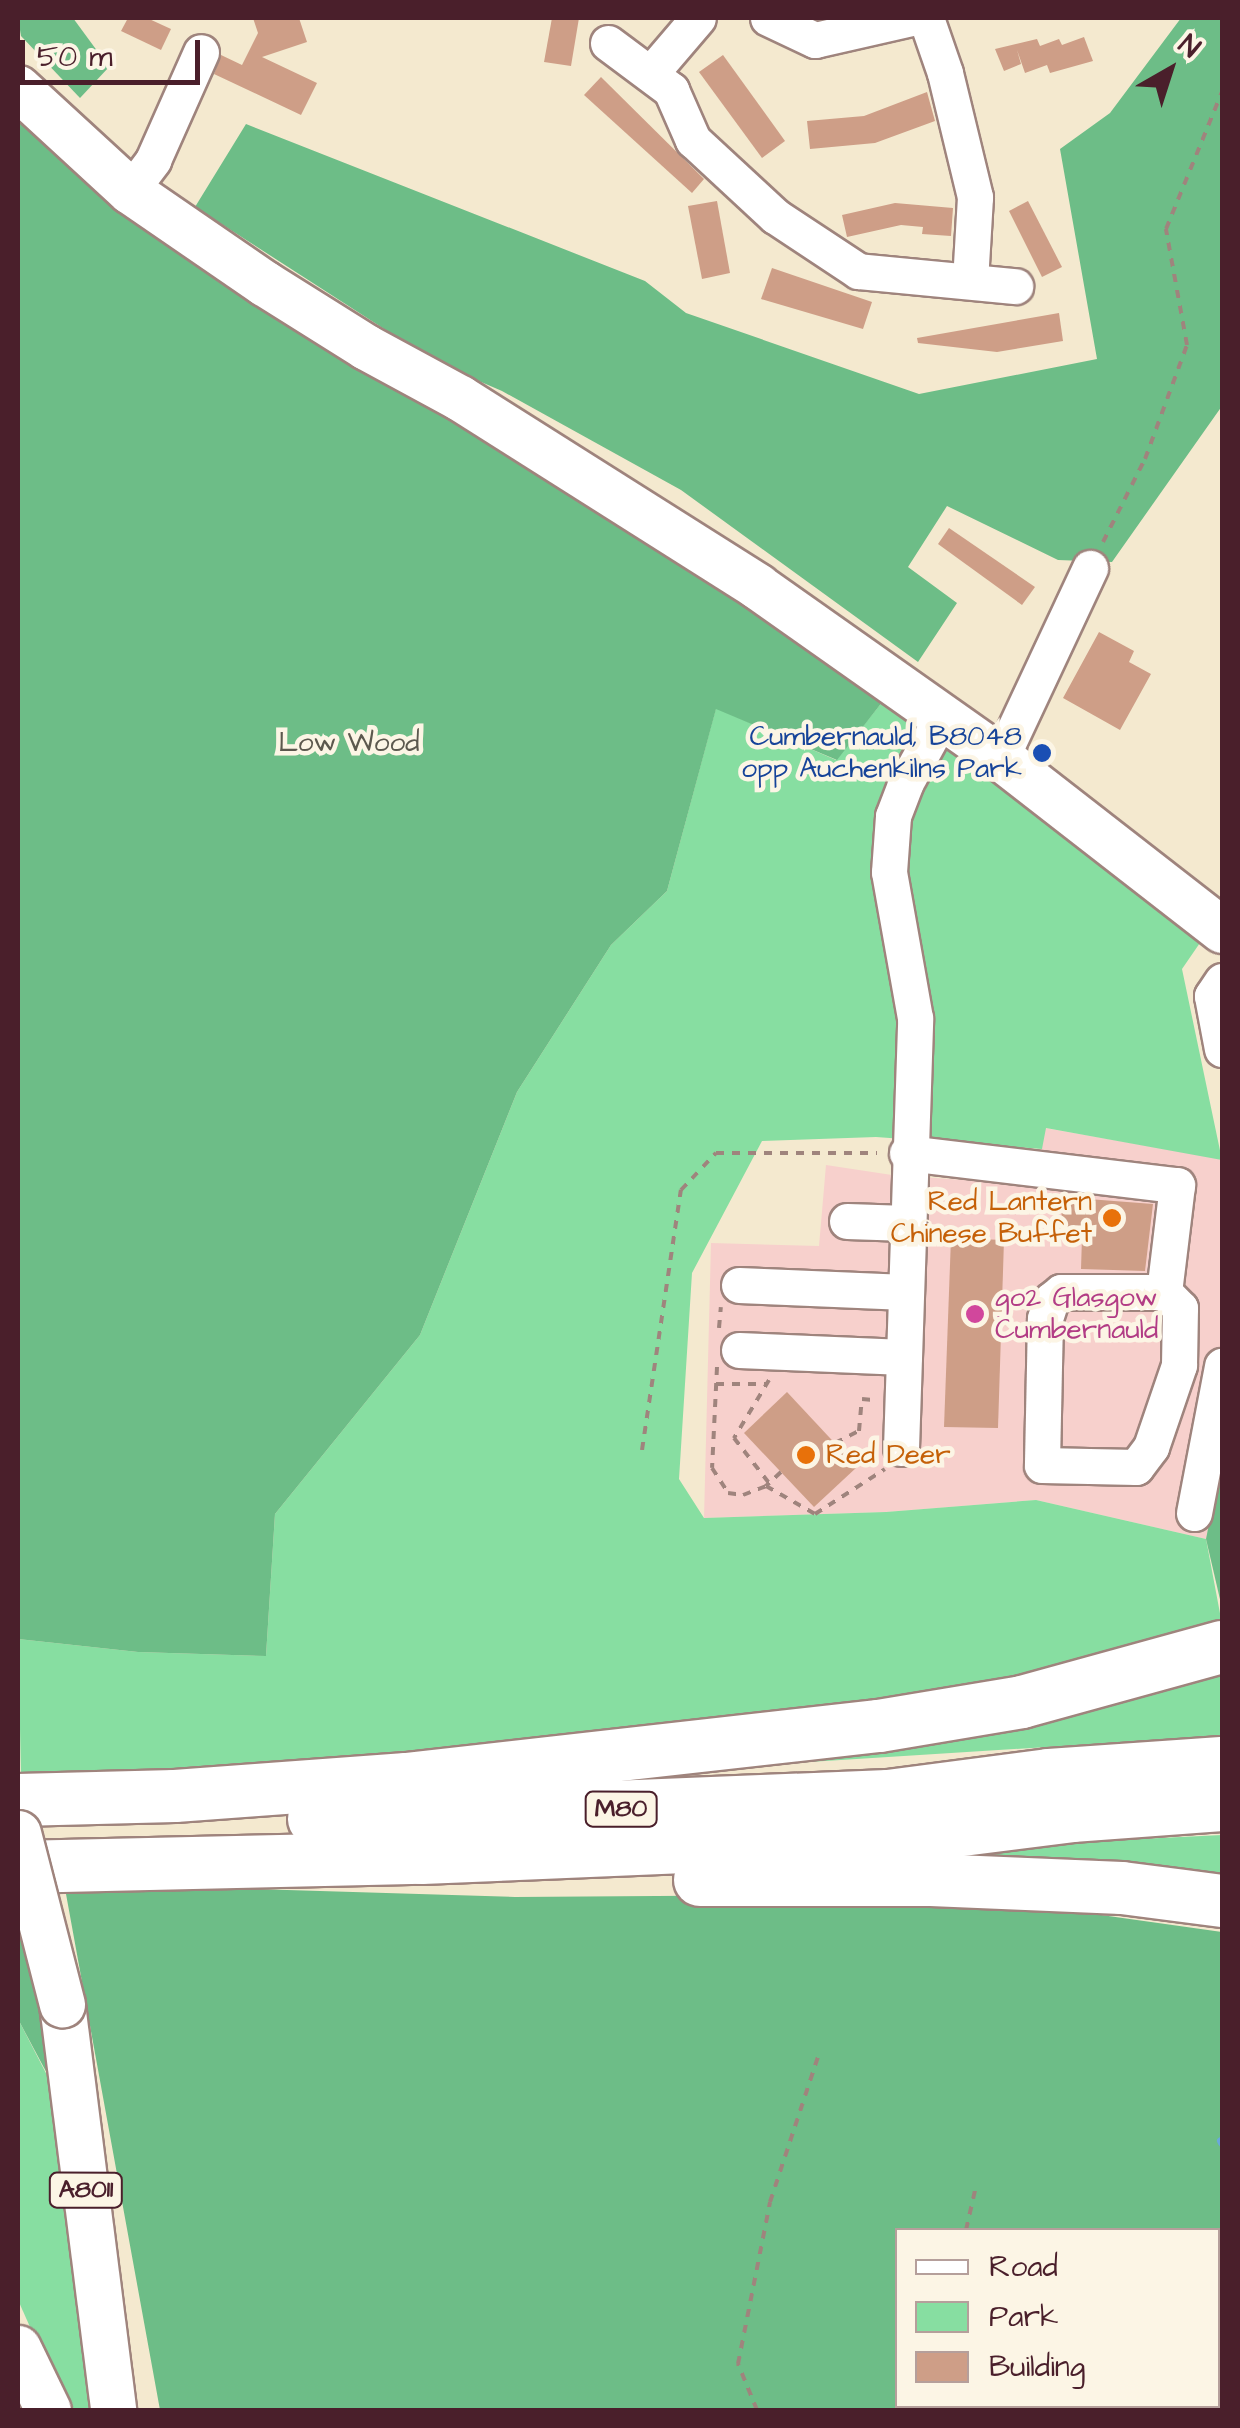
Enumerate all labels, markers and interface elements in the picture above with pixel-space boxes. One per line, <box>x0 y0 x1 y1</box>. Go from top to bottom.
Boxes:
scale bar <box>25 20 205 82</box>
north arrow <box>1120 20 1220 120</box>
text: N <box>1170 26 1208 67</box>
text: 50 m <box>37 36 113 78</box>
place label: Cumbernauld, B8048 opp Auchenkilns Park <box>741 720 1022 786</box>
park label: Low Wood <box>278 726 420 760</box>
marker: Cumbernauld, B8048 opp Auchenkilns Park <box>1031 742 1053 764</box>
place label: Red Lantern Chinese Buffet <box>891 1185 1092 1251</box>
marker: Red Lantern Chinese Buffet <box>1101 1207 1123 1229</box>
place label: go2 Glasgow Cumbernauld <box>995 1281 1158 1347</box>
marker: go2 Glasgow Cumbernauld <box>964 1303 986 1325</box>
place label: Red Deer <box>826 1438 951 1472</box>
marker: Red Deer <box>795 1444 817 1466</box>
road number: M80 <box>584 1789 658 1829</box>
road number: A8011 <box>48 2170 124 2210</box>
legend <box>895 2228 1220 2408</box>
text: Road <box>989 2246 1058 2288</box>
text: Park <box>989 2296 1058 2338</box>
text: Building <box>989 2346 1085 2388</box>

